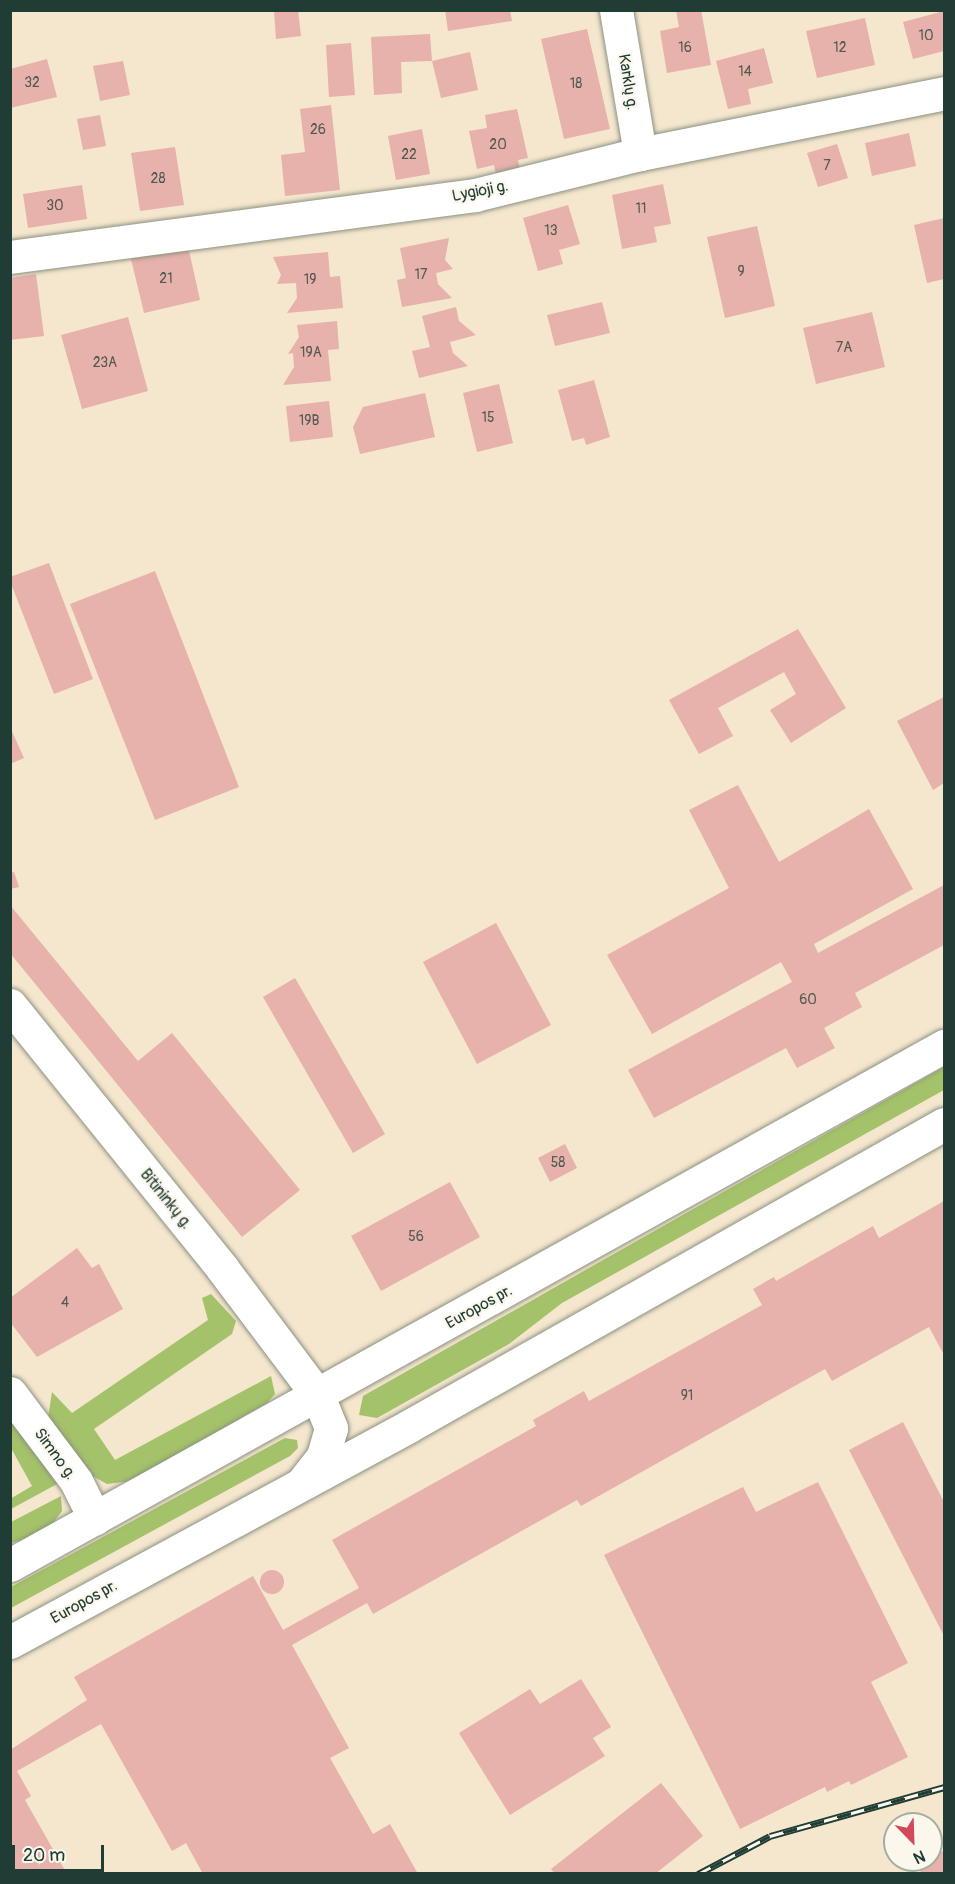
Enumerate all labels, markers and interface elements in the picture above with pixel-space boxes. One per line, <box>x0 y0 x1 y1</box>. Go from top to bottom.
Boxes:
house number: 10 <box>918 28 934 44</box>
house number: 16 <box>678 40 692 56</box>
house number: 12 <box>833 40 847 56</box>
street label: Karklų g. <box>614 53 642 111</box>
house number: 14 <box>738 64 752 80</box>
house number: 32 <box>24 75 40 91</box>
house number: 18 <box>570 76 582 92</box>
house number: 26 <box>310 122 326 138</box>
house number: 20 <box>489 137 507 153</box>
house number: 22 <box>401 147 417 163</box>
house number: 7 <box>823 158 831 174</box>
house number: 28 <box>151 171 165 187</box>
street label: Lygioji g. <box>450 176 510 206</box>
house number: 30 <box>46 198 64 214</box>
house number: 11 <box>636 201 646 217</box>
house number: 13 <box>544 223 558 239</box>
house number: 9 <box>737 264 745 280</box>
house number: 17 <box>415 267 427 283</box>
house number: 21 <box>159 271 173 287</box>
house number: 19 <box>304 272 316 288</box>
house number: 7A <box>836 340 852 356</box>
house number: 19A <box>300 345 322 361</box>
house number: 23A <box>93 355 117 371</box>
house number: 15 <box>481 410 495 426</box>
house number: 19B <box>299 413 319 429</box>
house number: 60 <box>799 992 817 1008</box>
house number: 58 <box>551 1155 565 1171</box>
street label: Bitininkų g. <box>136 1165 196 1233</box>
house number: 56 <box>408 1229 424 1245</box>
street label: Europos pr. <box>442 1281 516 1333</box>
house number: 4 <box>61 1295 69 1311</box>
house number: 91 <box>681 1388 693 1404</box>
street label: Simno g. <box>30 1424 80 1484</box>
street label: Europos pr. <box>47 1576 121 1628</box>
north arrow <box>883 1812 943 1872</box>
scale bar <box>15 1833 106 1871</box>
text: 20 m <box>23 1844 65 1867</box>
text: N <box>910 1845 928 1868</box>

